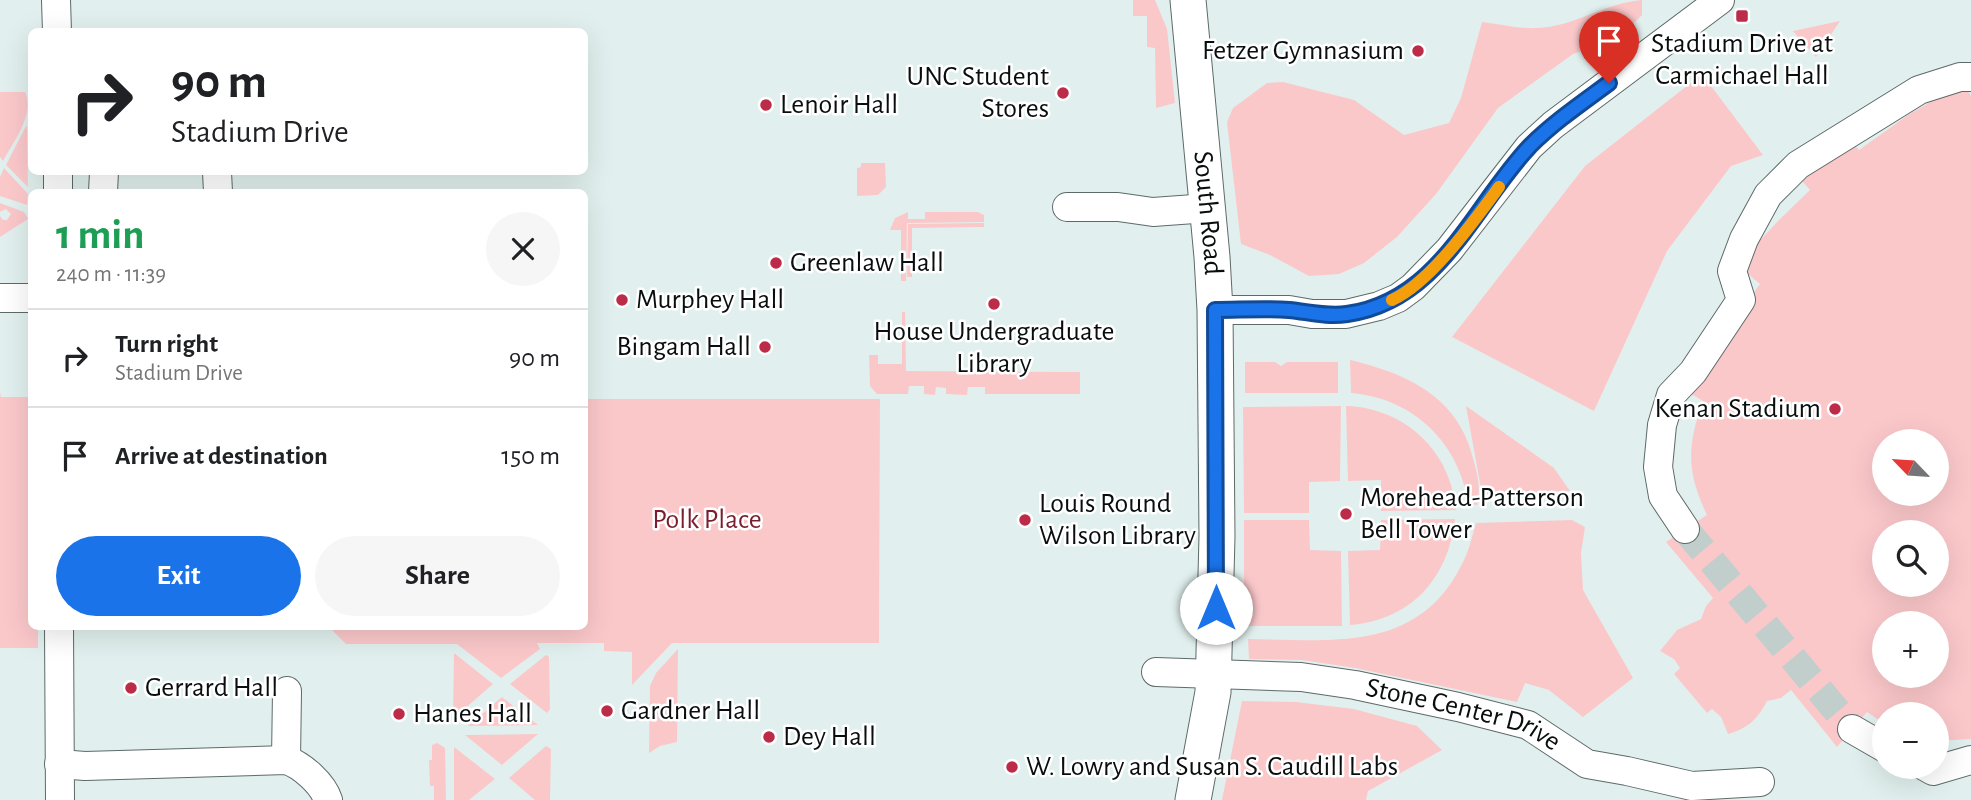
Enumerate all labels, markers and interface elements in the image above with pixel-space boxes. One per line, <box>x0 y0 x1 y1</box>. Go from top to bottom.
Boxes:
marker: Stadium Drive at Carmichael Hall <box>1734 8 1750 24</box>
pin <box>1579 11 1639 83</box>
icon: arrive <box>1590 22 1628 60</box>
place label: Stadium Drive at Carmichael Hall <box>1651 30 1833 90</box>
place label: Fetzer Gymnasium <box>1202 37 1404 65</box>
marker: Fetzer Gymnasium <box>1410 43 1426 59</box>
icon: right <box>56 56 147 147</box>
text: 90 m <box>171 58 267 107</box>
place label: UNC Student Stores <box>906 63 1049 123</box>
marker: UNC Student Stores <box>1055 85 1071 101</box>
place label: Lenoir Hall <box>780 91 898 119</box>
marker: Lenoir Hall <box>758 97 774 113</box>
text: Stadium Drive <box>171 116 349 148</box>
street label: South Road <box>1188 150 1227 276</box>
button: close <box>486 212 560 286</box>
text: 1 min <box>56 214 145 256</box>
place label: Greenlaw Hall <box>790 249 944 277</box>
marker: Greenlaw Hall <box>768 255 784 271</box>
text: 240 m · 11:39 <box>56 263 166 286</box>
place label: Murphey Hall <box>636 286 784 314</box>
marker: Murphey Hall <box>614 292 630 308</box>
marker: House Undergraduate Library <box>986 296 1002 312</box>
place label: House Undergraduate Library <box>874 318 1114 378</box>
text: Turn right <box>115 331 218 357</box>
place label: Bingam Hall <box>616 333 751 361</box>
icon: right <box>56 339 94 377</box>
marker: Bingam Hall <box>757 339 773 355</box>
text: 90 m <box>509 345 560 371</box>
text: Stadium Drive <box>115 362 243 385</box>
place label: Kenan Stadium <box>1655 395 1821 423</box>
marker: Kenan Stadium <box>1827 401 1843 417</box>
north arrow <box>1872 429 1950 506</box>
map controls <box>1872 429 1949 779</box>
icon: arrive <box>56 437 94 475</box>
text: Arrive at destination <box>115 443 328 469</box>
text: 150 m <box>501 443 560 469</box>
place label: Morehead-Patterson Bell Tower <box>1360 484 1584 544</box>
place label: Louis Round Wilson Library <box>1039 490 1196 550</box>
park label: Polk Place <box>652 506 762 534</box>
marker: Morehead-Patterson Bell Tower <box>1338 506 1354 522</box>
marker: Louis Round Wilson Library <box>1017 512 1033 528</box>
button: search <box>1872 520 1949 597</box>
button: Exit <box>56 536 301 616</box>
button: Share <box>315 536 560 616</box>
position arrow <box>1179 571 1253 645</box>
button: + <box>1872 611 1949 688</box>
place label: Gerrard Hall <box>145 674 278 702</box>
street label: Stone Center Drive <box>1363 674 1566 756</box>
marker: Gerrard Hall <box>123 680 139 696</box>
place label: Gardner Hall <box>621 697 760 725</box>
place label: Hanes Hall <box>413 700 532 728</box>
button: − <box>1872 702 1949 779</box>
marker: Gardner Hall <box>599 703 615 719</box>
marker: Hanes Hall <box>391 706 407 722</box>
place label: Dey Hall <box>783 723 876 751</box>
marker: Dey Hall <box>761 729 777 745</box>
place label: W. Lowry and Susan S. Caudill Labs <box>1026 753 1398 781</box>
marker: W. Lowry and Susan S. Caudill Labs <box>1004 759 1020 775</box>

